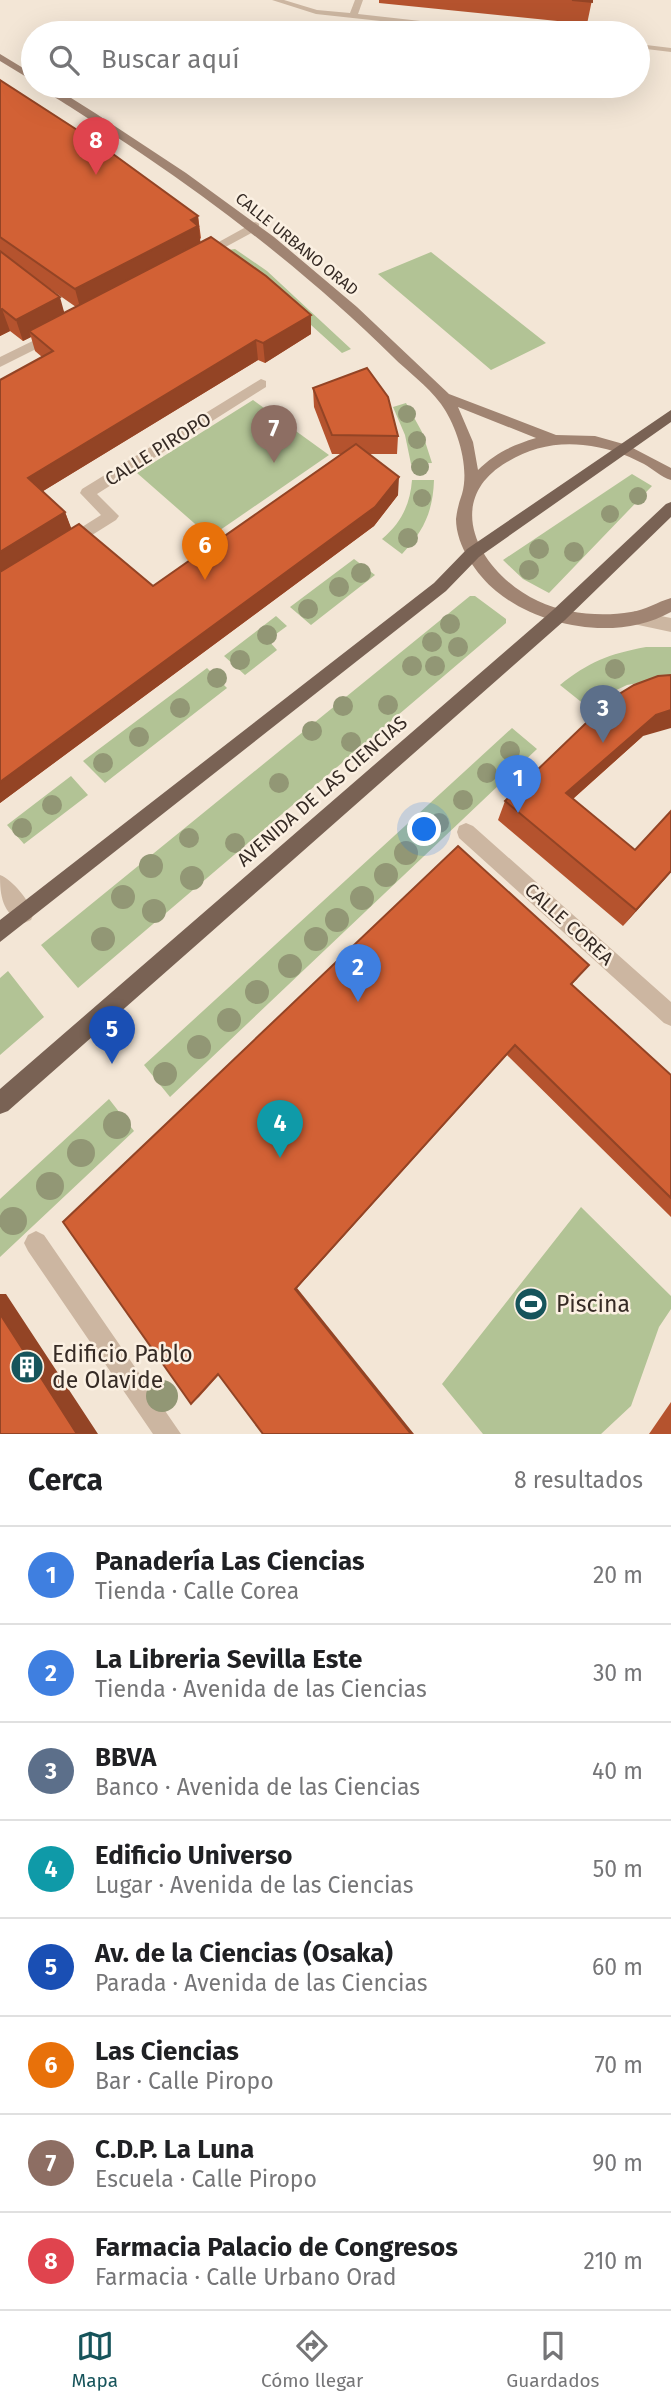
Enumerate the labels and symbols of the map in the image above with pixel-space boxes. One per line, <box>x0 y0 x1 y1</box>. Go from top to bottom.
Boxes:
pin: 8 <box>73 117 119 175</box>
street label: CALLE URBANO ORAD <box>232 189 362 299</box>
pin: 7 <box>251 405 297 463</box>
street label: CALLE PIROPO <box>101 407 215 491</box>
pin: 6 <box>182 522 228 580</box>
pin: 3 <box>580 685 626 743</box>
street label: AVENIDA DE LAS CIENCIAS <box>232 711 412 871</box>
pin: 1 <box>495 755 541 813</box>
your location <box>407 812 441 846</box>
street label: CALLE COREA <box>520 878 618 970</box>
pin: 2 <box>335 944 381 1002</box>
pin: 5 <box>89 1006 135 1064</box>
pin: 4 <box>257 1100 303 1158</box>
sports icon: Piscina <box>512 1285 550 1323</box>
place label: Piscina <box>556 1290 630 1318</box>
place label: Edificio Pablo de Olavide <box>52 1340 193 1394</box>
building icon: Edificio Pablo de Olavide <box>8 1348 46 1386</box>

